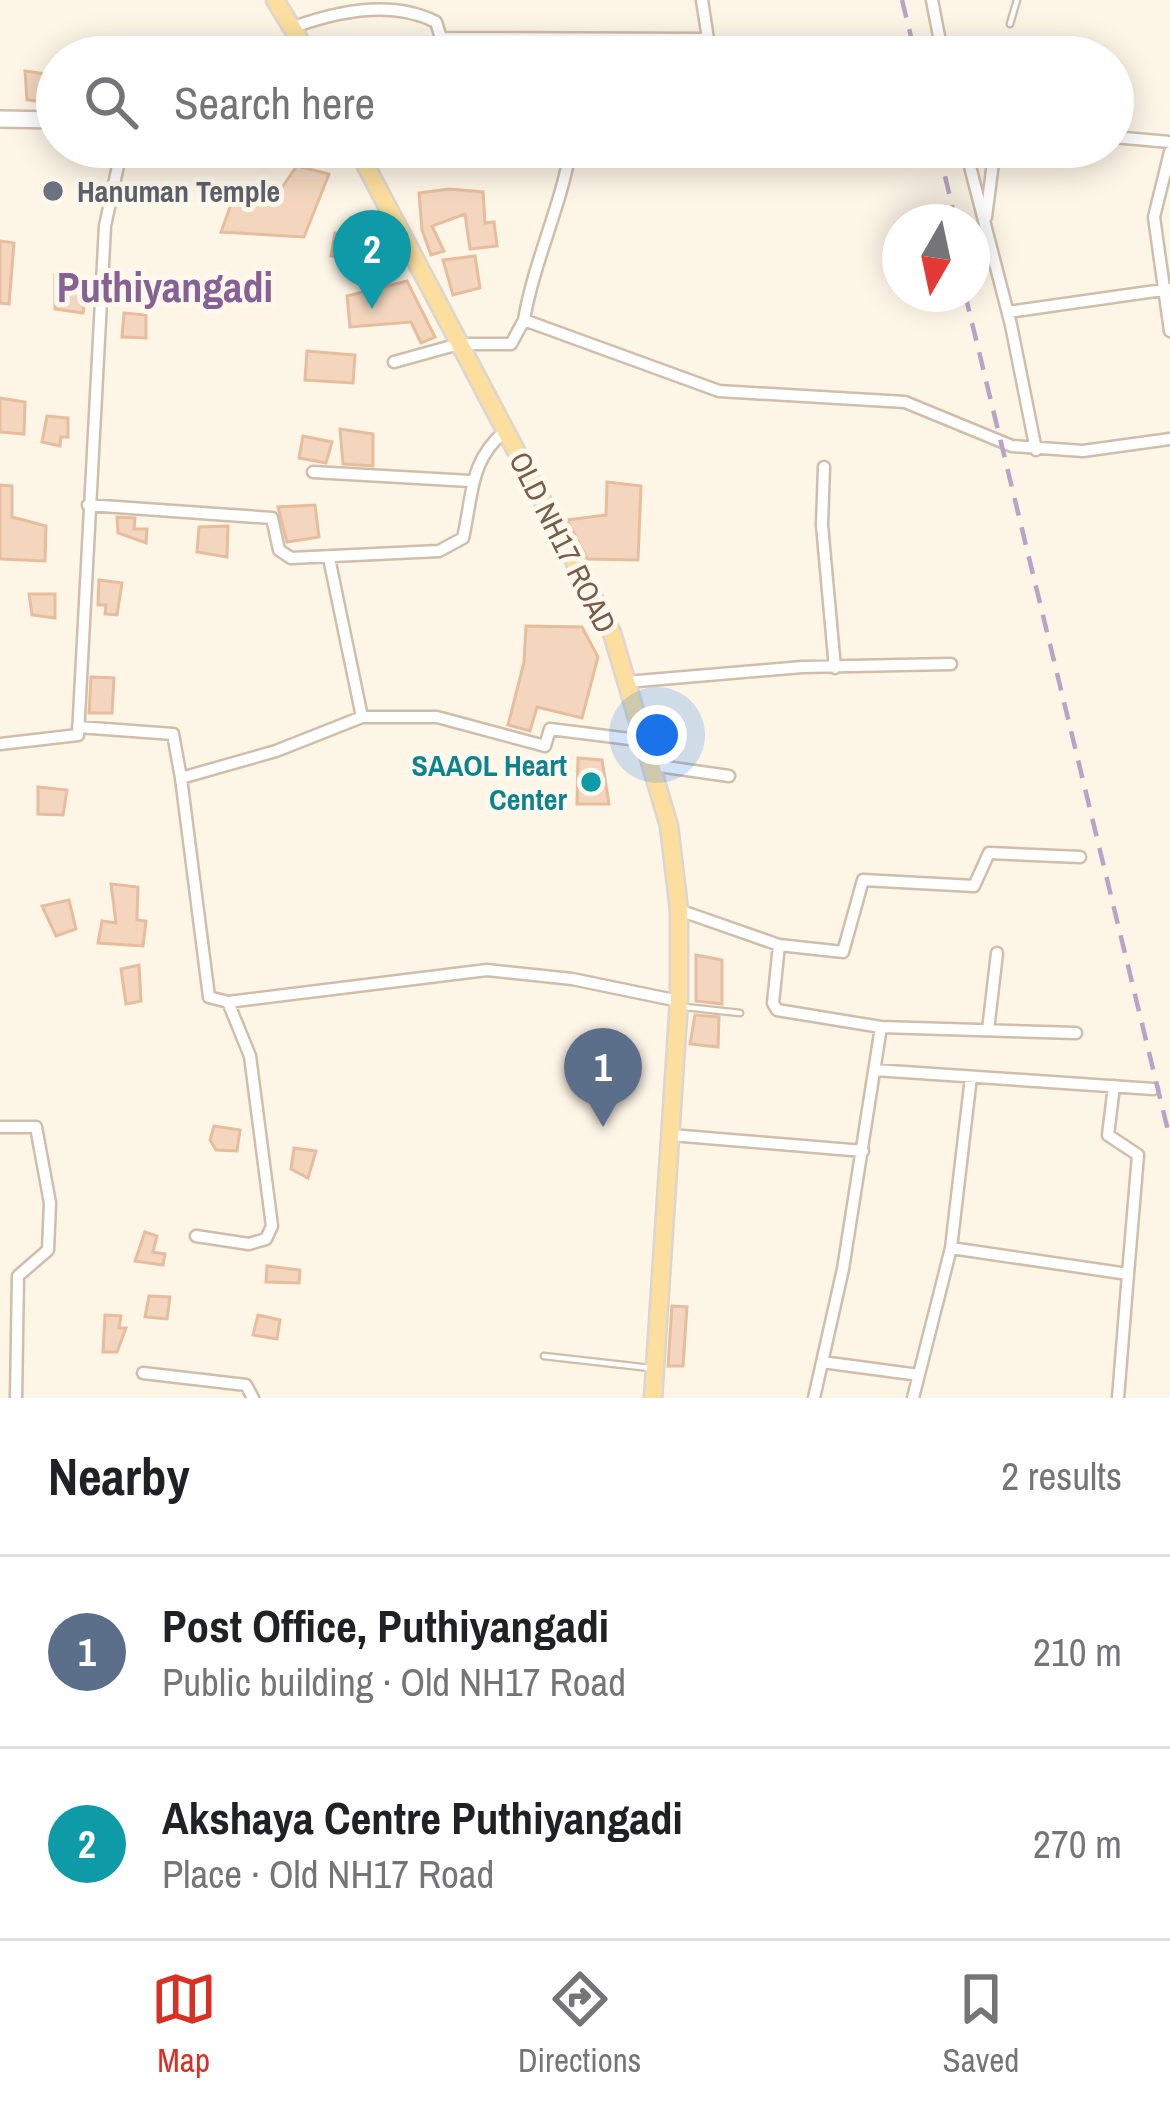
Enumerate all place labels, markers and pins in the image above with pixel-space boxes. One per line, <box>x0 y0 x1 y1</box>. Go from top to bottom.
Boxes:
place label: Hanuman Temple <box>77 171 280 211</box>
marker: Hanuman Temple <box>40 178 66 204</box>
pin: 2 <box>333 210 411 309</box>
place label: SAAOL Heart Center <box>412 745 567 819</box>
marker: SAAOL Heart Center <box>578 769 604 795</box>
pin: 1 <box>564 1028 642 1127</box>

